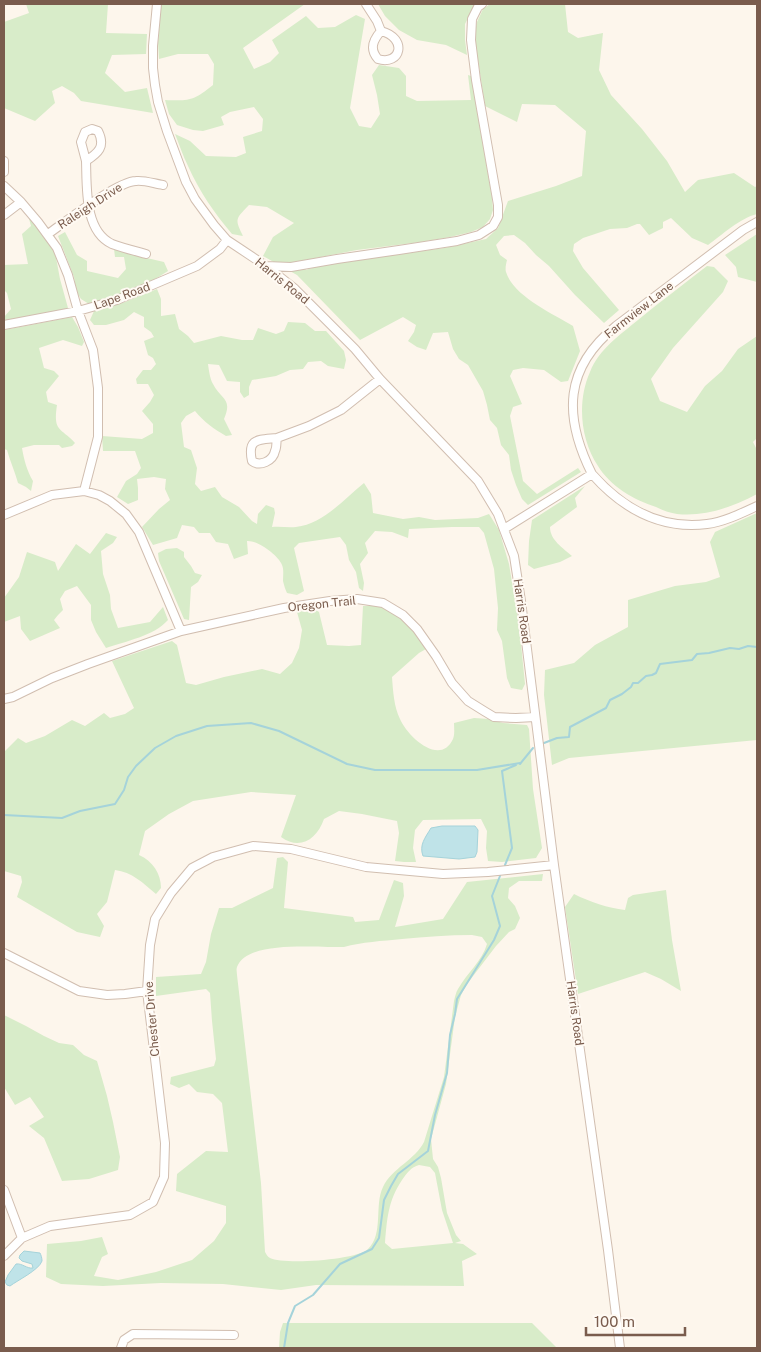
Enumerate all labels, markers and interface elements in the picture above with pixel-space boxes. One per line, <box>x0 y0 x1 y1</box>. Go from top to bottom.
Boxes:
street label: Raleigh Drive <box>55 180 125 232</box>
street label: Harris Road <box>252 255 312 307</box>
street label: Lape Road <box>92 279 152 313</box>
street label: Farmview Lane <box>602 279 676 341</box>
street label: Harris Road <box>511 578 533 644</box>
street label: Oregon Trail <box>287 593 357 615</box>
street label: Harris Road <box>564 980 586 1046</box>
street label: Chester Drive <box>142 981 162 1057</box>
scale bar <box>586 1304 685 1336</box>
text: 100 m <box>594 1313 635 1330</box>

